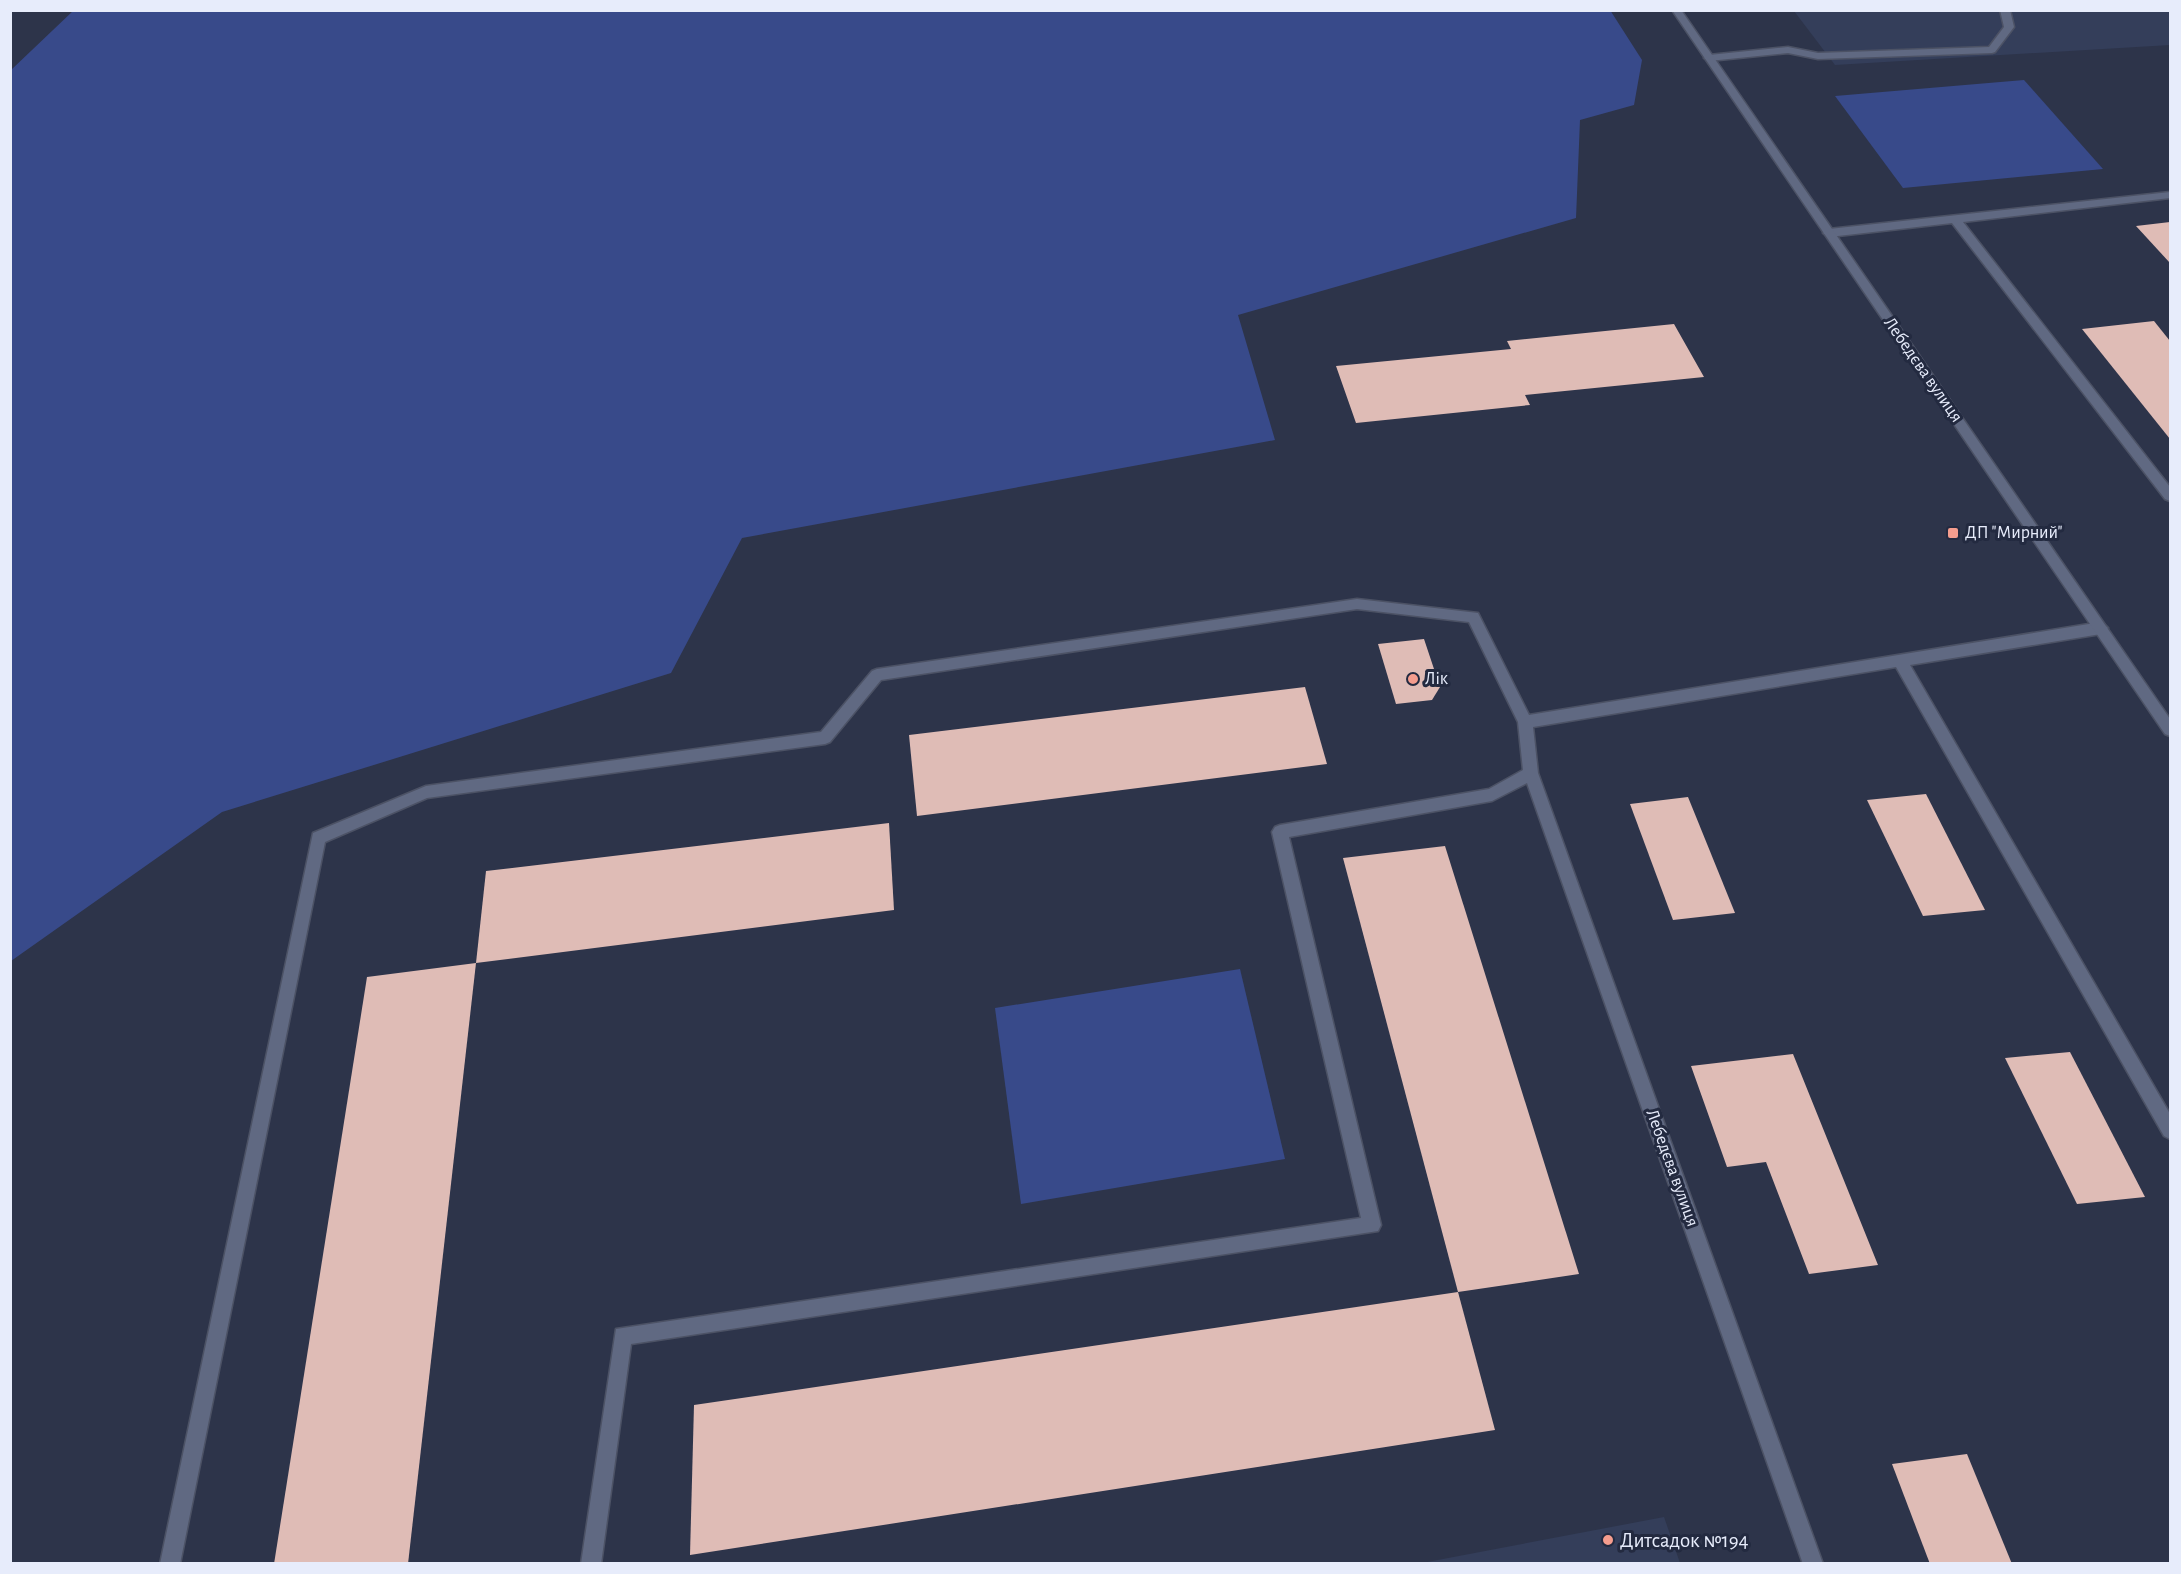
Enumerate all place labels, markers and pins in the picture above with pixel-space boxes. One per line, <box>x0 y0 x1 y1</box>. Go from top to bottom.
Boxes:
place label: ДП "Мирний" <box>1965 524 2063 542</box>
marker: ДП "Мирний" <box>1946 526 1960 540</box>
place label: Лік <box>1425 670 1449 688</box>
marker: Лік <box>1406 672 1420 686</box>
place label: Дитсадок №194 <box>1620 1530 1749 1551</box>
marker: Дитсадок №194 <box>1601 1533 1615 1547</box>

